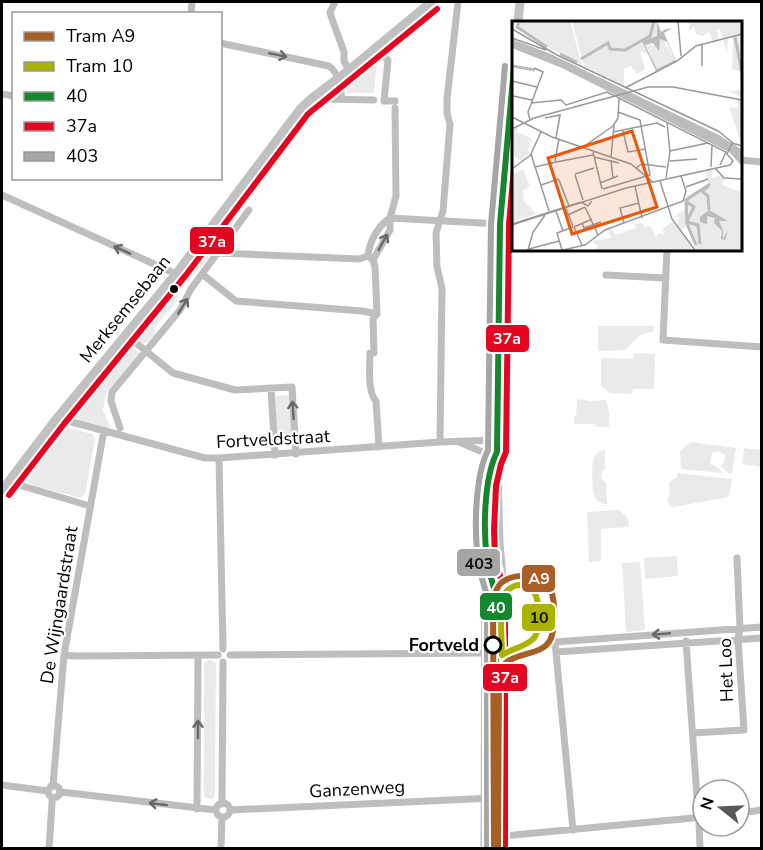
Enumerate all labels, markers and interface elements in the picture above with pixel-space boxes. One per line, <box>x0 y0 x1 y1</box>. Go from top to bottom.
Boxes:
legend <box>12 12 222 180</box>
inset map <box>512 21 742 250</box>
text: Tram A9 <box>66 24 135 48</box>
one-way arrow <box>268 50 287 62</box>
text: Tram 10 <box>66 54 133 78</box>
text: 40 <box>66 84 88 108</box>
text: 37a <box>66 114 97 138</box>
text: 403 <box>66 144 98 168</box>
line badge: 37a <box>189 226 235 255</box>
text: 37a <box>198 231 226 253</box>
one-way arrow <box>378 234 389 252</box>
one-way arrow <box>114 243 132 255</box>
street label: Merksemsebaan <box>74 250 176 368</box>
unlabelled marker <box>168 283 180 295</box>
one-way arrow <box>177 298 189 315</box>
line badge: 37a <box>485 324 530 353</box>
text: 37a <box>493 328 521 350</box>
one-way arrow <box>288 400 299 420</box>
street label: Fortveldstraat <box>215 424 331 454</box>
street label: De Wijngaardstraat <box>35 524 83 685</box>
line badge: 403 <box>456 548 501 577</box>
text: 403 <box>465 553 493 575</box>
line badge: A9 <box>521 564 556 593</box>
text: A9 <box>528 568 550 590</box>
line badge: 40 <box>479 592 513 621</box>
text: 40 <box>486 597 506 619</box>
line badge: 10 <box>521 603 556 632</box>
text: 10 <box>529 607 549 629</box>
one-way arrow <box>652 629 672 640</box>
place label: Fortveld <box>409 633 479 657</box>
marker: Fortveld <box>484 636 502 654</box>
street label: Het Loo <box>713 638 739 702</box>
line badge: 37a <box>482 663 528 692</box>
text: 37a <box>491 667 519 689</box>
one-way arrow <box>192 720 204 740</box>
street label: Ganzenweg <box>309 775 405 803</box>
north arrow <box>691 778 751 838</box>
text: N <box>695 795 720 813</box>
one-way arrow <box>149 798 169 809</box>

